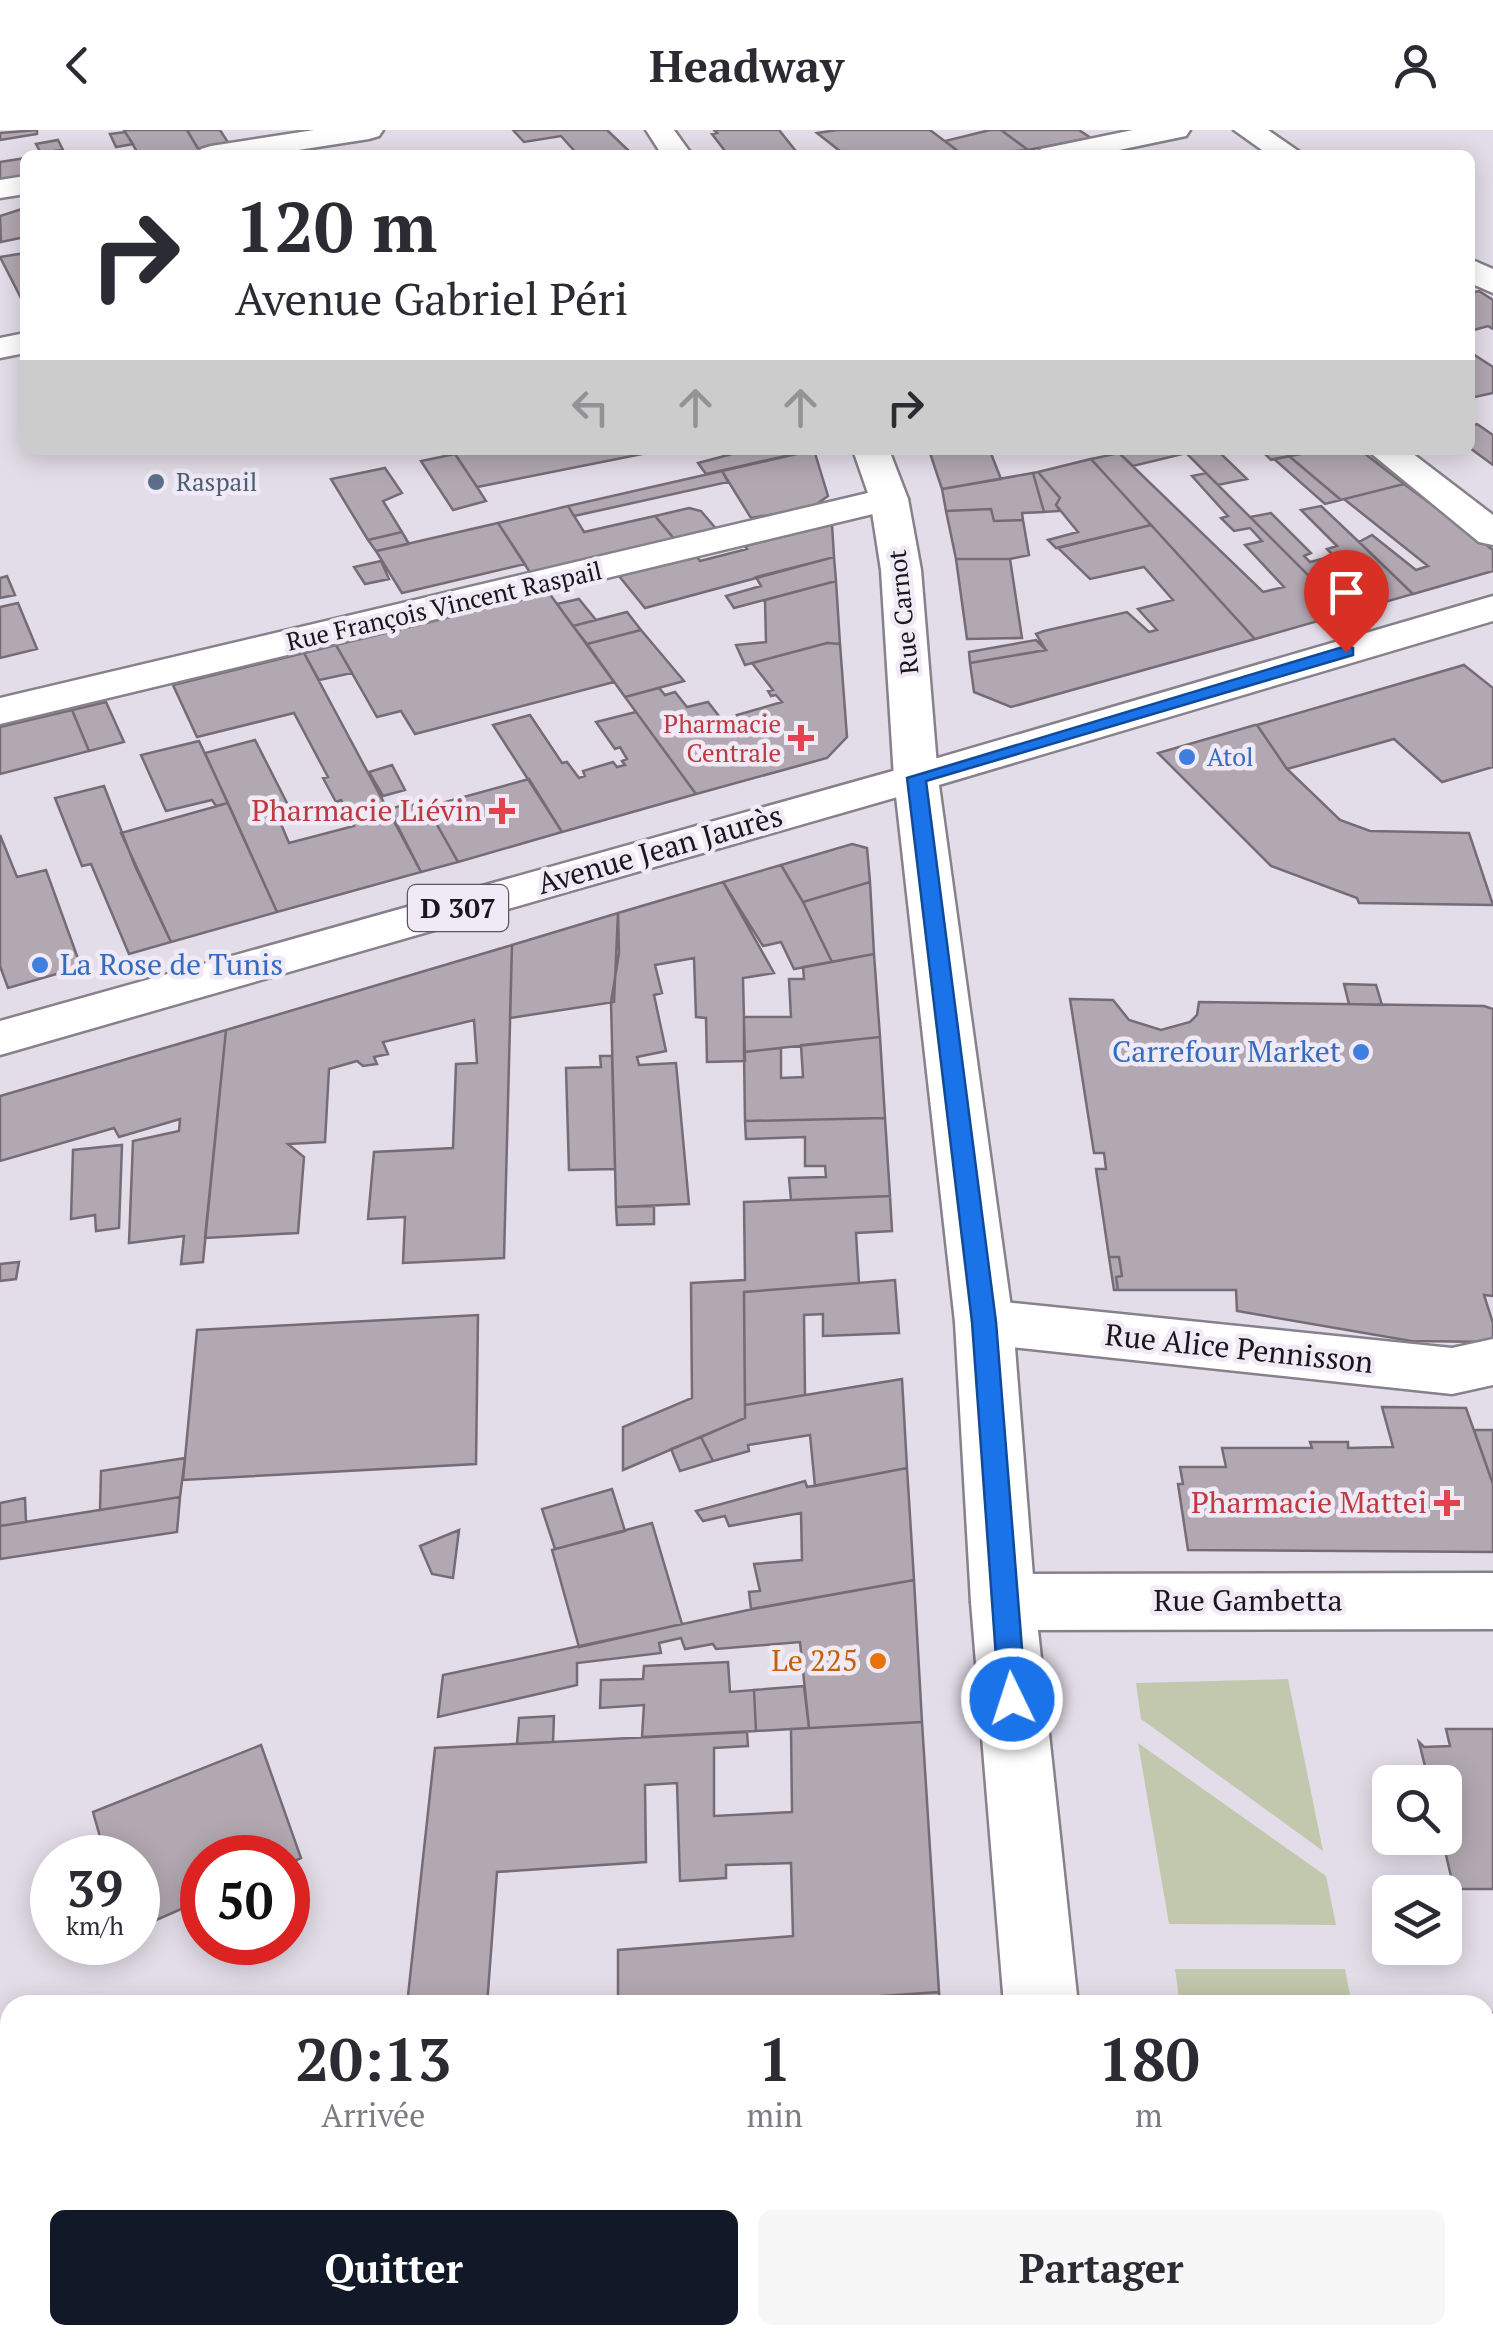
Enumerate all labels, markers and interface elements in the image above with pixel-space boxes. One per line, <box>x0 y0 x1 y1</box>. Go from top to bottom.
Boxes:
text: Headway <box>649 35 844 95</box>
icon: back <box>50 38 105 93</box>
icon: person <box>1388 38 1443 93</box>
text: 120 m <box>235 179 437 272</box>
icon: right <box>70 190 200 320</box>
text: Avenue Gabriel Péri <box>235 268 628 328</box>
icon: left <box>563 380 618 435</box>
icon: ahead <box>668 380 723 435</box>
icon: ahead <box>773 380 828 435</box>
icon: right <box>878 380 933 435</box>
place label: Raspail <box>176 465 257 498</box>
marker: Raspail <box>145 471 167 493</box>
street label: Rue Carnot <box>880 548 925 676</box>
pin <box>1304 550 1389 653</box>
street label: Rue François Vincent Raspail <box>283 553 605 658</box>
icon: arrive <box>1319 565 1374 620</box>
place label: Pharmacie Centrale <box>663 707 781 769</box>
marker: Pharmacie Centrale <box>790 727 812 749</box>
place label: Atol <box>1207 740 1254 773</box>
marker: Atol <box>1176 746 1198 768</box>
place label: Pharmacie Liévin <box>251 790 482 830</box>
street label: Avenue Jean Jaurès <box>532 795 787 903</box>
marker: Pharmacie Liévin <box>491 800 513 822</box>
road number: D 307 <box>408 885 508 931</box>
place label: La Rose de Tunis <box>60 944 283 984</box>
marker: La Rose de Tunis <box>29 954 51 976</box>
place label: Carrefour Market <box>1112 1031 1341 1071</box>
marker: Carrefour Market <box>1350 1041 1372 1063</box>
street label: Rue Alice Pennisson <box>1103 1314 1375 1382</box>
place label: Pharmacie Mattei <box>1191 1482 1427 1522</box>
marker: Pharmacie Mattei <box>1436 1492 1458 1514</box>
street label: Rue Gambetta <box>1153 1580 1343 1620</box>
place label: Le 225 <box>771 1640 858 1680</box>
position arrow <box>960 1647 1064 1751</box>
marker: Le 225 <box>867 1650 889 1672</box>
map controls <box>1372 1765 1462 1965</box>
button: search <box>1372 1765 1462 1855</box>
speed limit sign: 50 <box>180 1835 310 1965</box>
text: 39 <box>67 1855 123 1921</box>
button: layers <box>1372 1875 1462 1965</box>
text: km/h <box>66 1909 124 1942</box>
text: 20:13 <box>295 2019 451 2098</box>
text: 1 <box>758 2019 792 2098</box>
text: 180 <box>1098 2019 1200 2098</box>
text: Arrivée <box>321 2094 425 2136</box>
text: min <box>747 2094 803 2136</box>
text: m <box>1135 2094 1163 2136</box>
button: Quitter <box>50 2210 738 2325</box>
button: Partager <box>758 2210 1445 2325</box>

